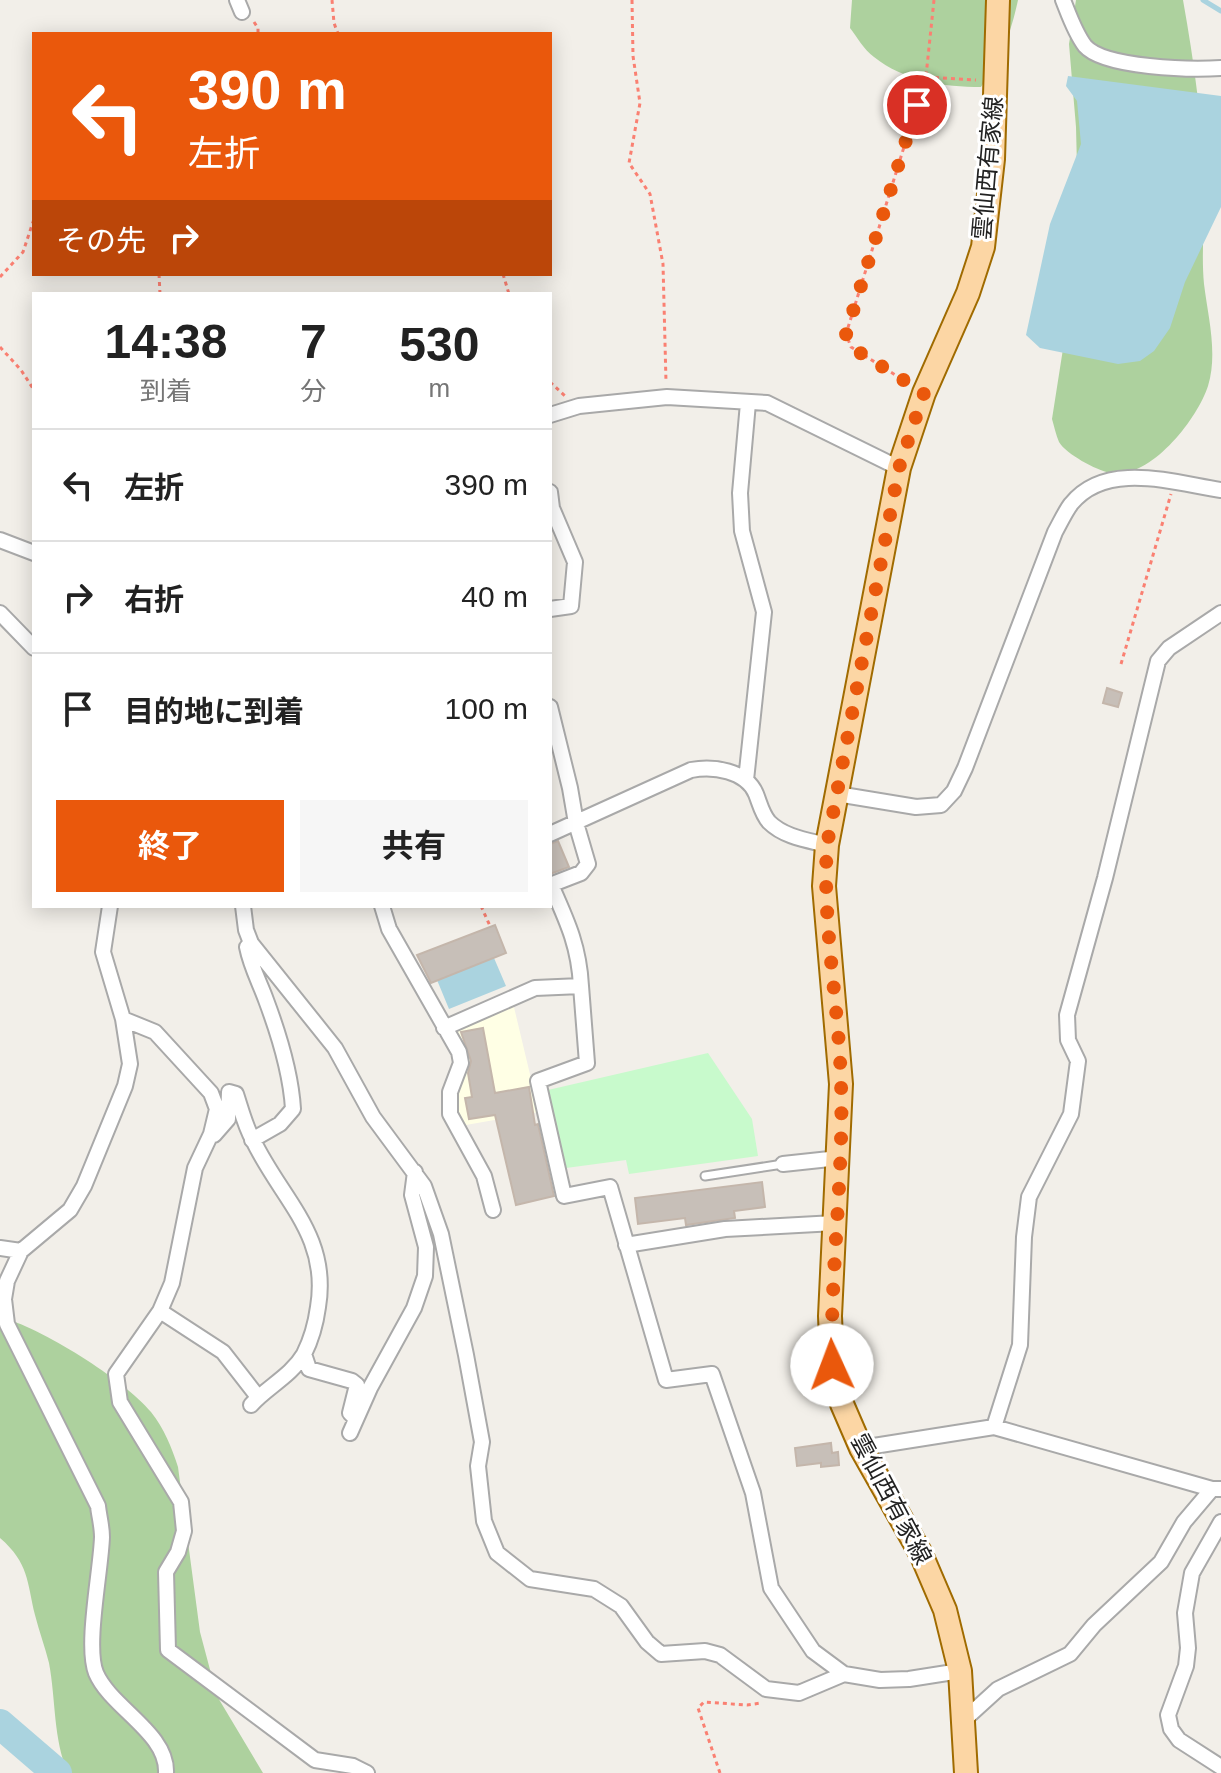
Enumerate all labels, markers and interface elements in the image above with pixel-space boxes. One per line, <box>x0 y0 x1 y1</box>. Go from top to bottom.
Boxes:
text: 390 m <box>188 58 347 121</box>
icon: left <box>56 64 160 168</box>
pin <box>883 71 951 139</box>
icon: arrive <box>895 83 939 127</box>
street label: 雲仙西有家線 <box>968 95 1007 241</box>
text: 左折 <box>188 133 260 174</box>
icon: right <box>162 216 206 260</box>
text: その先 <box>56 224 146 257</box>
text: 14:38 <box>105 315 227 368</box>
text: 7 <box>300 315 327 368</box>
text: 530 <box>399 318 479 371</box>
text: m <box>429 373 450 403</box>
text: 到着 <box>140 376 192 406</box>
text: 分 <box>300 376 326 406</box>
icon: left <box>56 463 100 507</box>
text: 390 m <box>445 468 528 501</box>
text: 左折 <box>124 471 184 504</box>
icon: right <box>56 575 100 619</box>
text: 40 m <box>461 580 528 613</box>
text: 右折 <box>124 583 184 616</box>
icon: arrive <box>56 687 100 731</box>
text: 100 m <box>445 692 528 725</box>
text: 目的地に到着 <box>124 695 304 728</box>
button: 終了 <box>56 800 284 892</box>
button: 共有 <box>300 800 528 892</box>
position arrow <box>790 1323 874 1407</box>
street label: 雲仙西有家線 <box>846 1429 937 1569</box>

